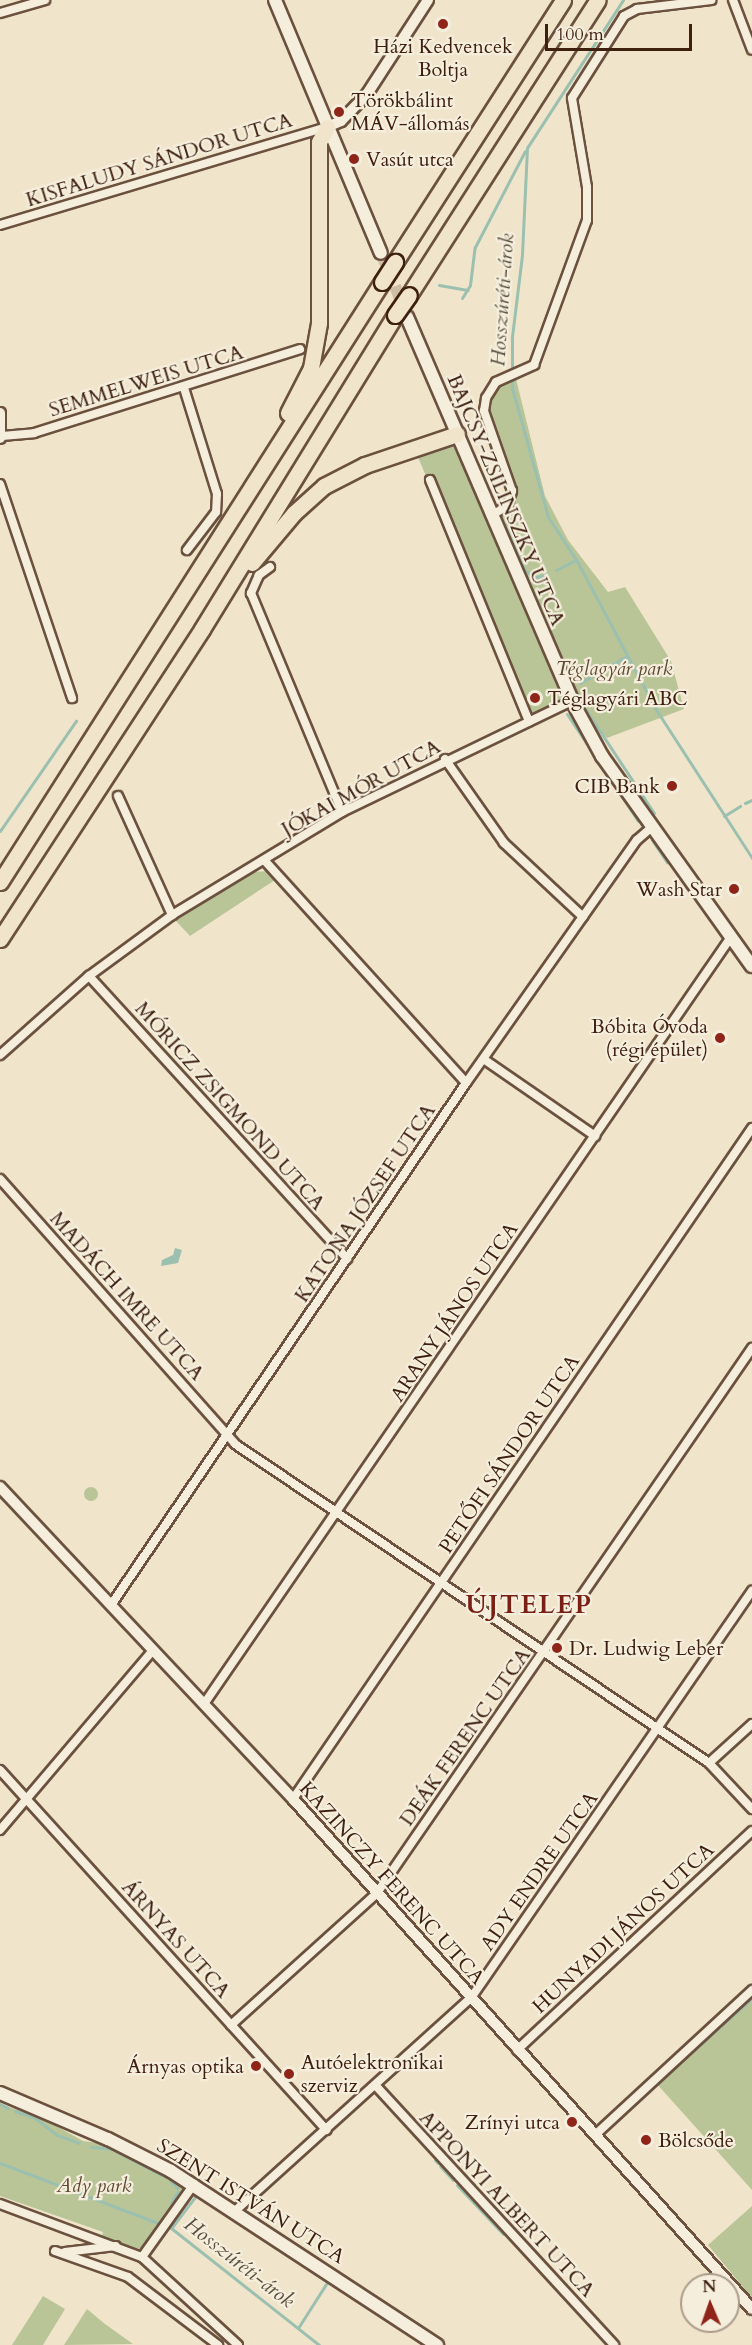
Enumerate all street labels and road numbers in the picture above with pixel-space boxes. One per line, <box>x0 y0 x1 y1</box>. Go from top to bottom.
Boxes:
street label: KISFALUDY SÁNDOR UTCA <box>23 108 295 212</box>
street label: SEMMELWEIS UTCA <box>46 340 246 422</box>
street label: BAJCSY-ZSILINSZKY UTCA <box>442 371 570 629</box>
street label: JÓKAI MÓR UTCA <box>277 734 445 842</box>
street label: MÓRICZ ZSIGMOND UTCA <box>130 997 330 1215</box>
street label: KATONA JÓZSEF UTCA <box>290 1099 440 1307</box>
street label: MADÁCH IMRE UTCA <box>45 1207 209 1385</box>
street label: ARANY JÁNOS UTCA <box>385 1218 523 1406</box>
street label: PETŐFI SÁNDOR UTCA <box>434 1350 584 1558</box>
street label: DEÁK FERENC UTCA <box>395 1644 535 1830</box>
street label: KAZINCZY FERENC UTCA <box>294 1776 490 1990</box>
street label: ADY ENDRE UTCA <box>475 1787 603 1955</box>
street label: HUNYADI JÁNOS UTCA <box>527 1838 719 2018</box>
street label: ÁRNYAS UTCA <box>117 1875 235 2003</box>
street label: APPONYI ALBERT UTCA <box>414 2106 600 2302</box>
street label: SZENT ISTVÁN UTCA <box>153 2133 349 2269</box>

